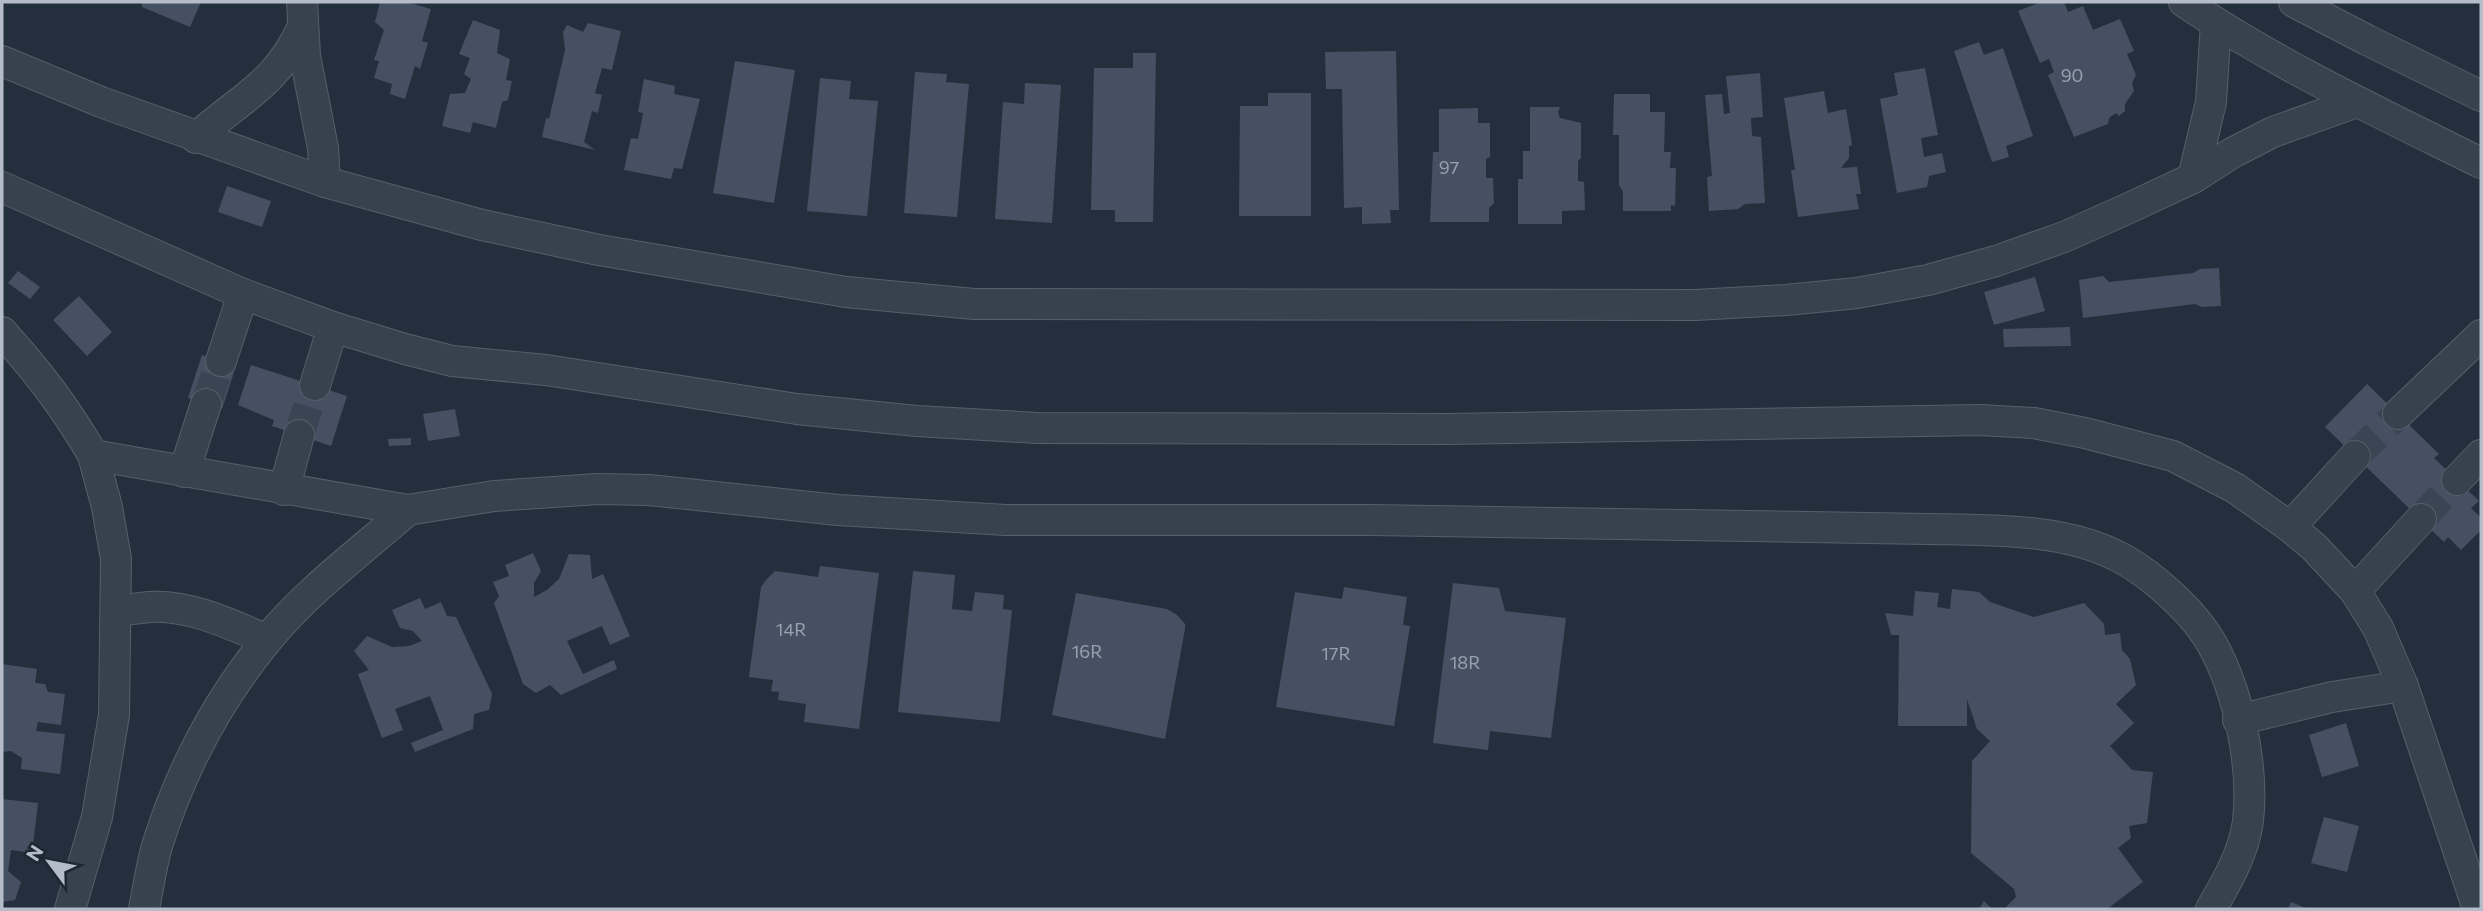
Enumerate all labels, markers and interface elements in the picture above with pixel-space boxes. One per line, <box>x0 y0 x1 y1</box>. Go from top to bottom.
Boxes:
house number: 90 <box>2061 64 2083 86</box>
house number: 97 <box>1439 156 1459 178</box>
house number: 14R <box>776 618 806 640</box>
house number: 16R <box>1072 640 1102 662</box>
house number: 17R <box>1321 642 1351 664</box>
house number: 18R <box>1450 651 1480 673</box>
north arrow <box>14 827 84 897</box>
text: N <box>21 841 48 865</box>

